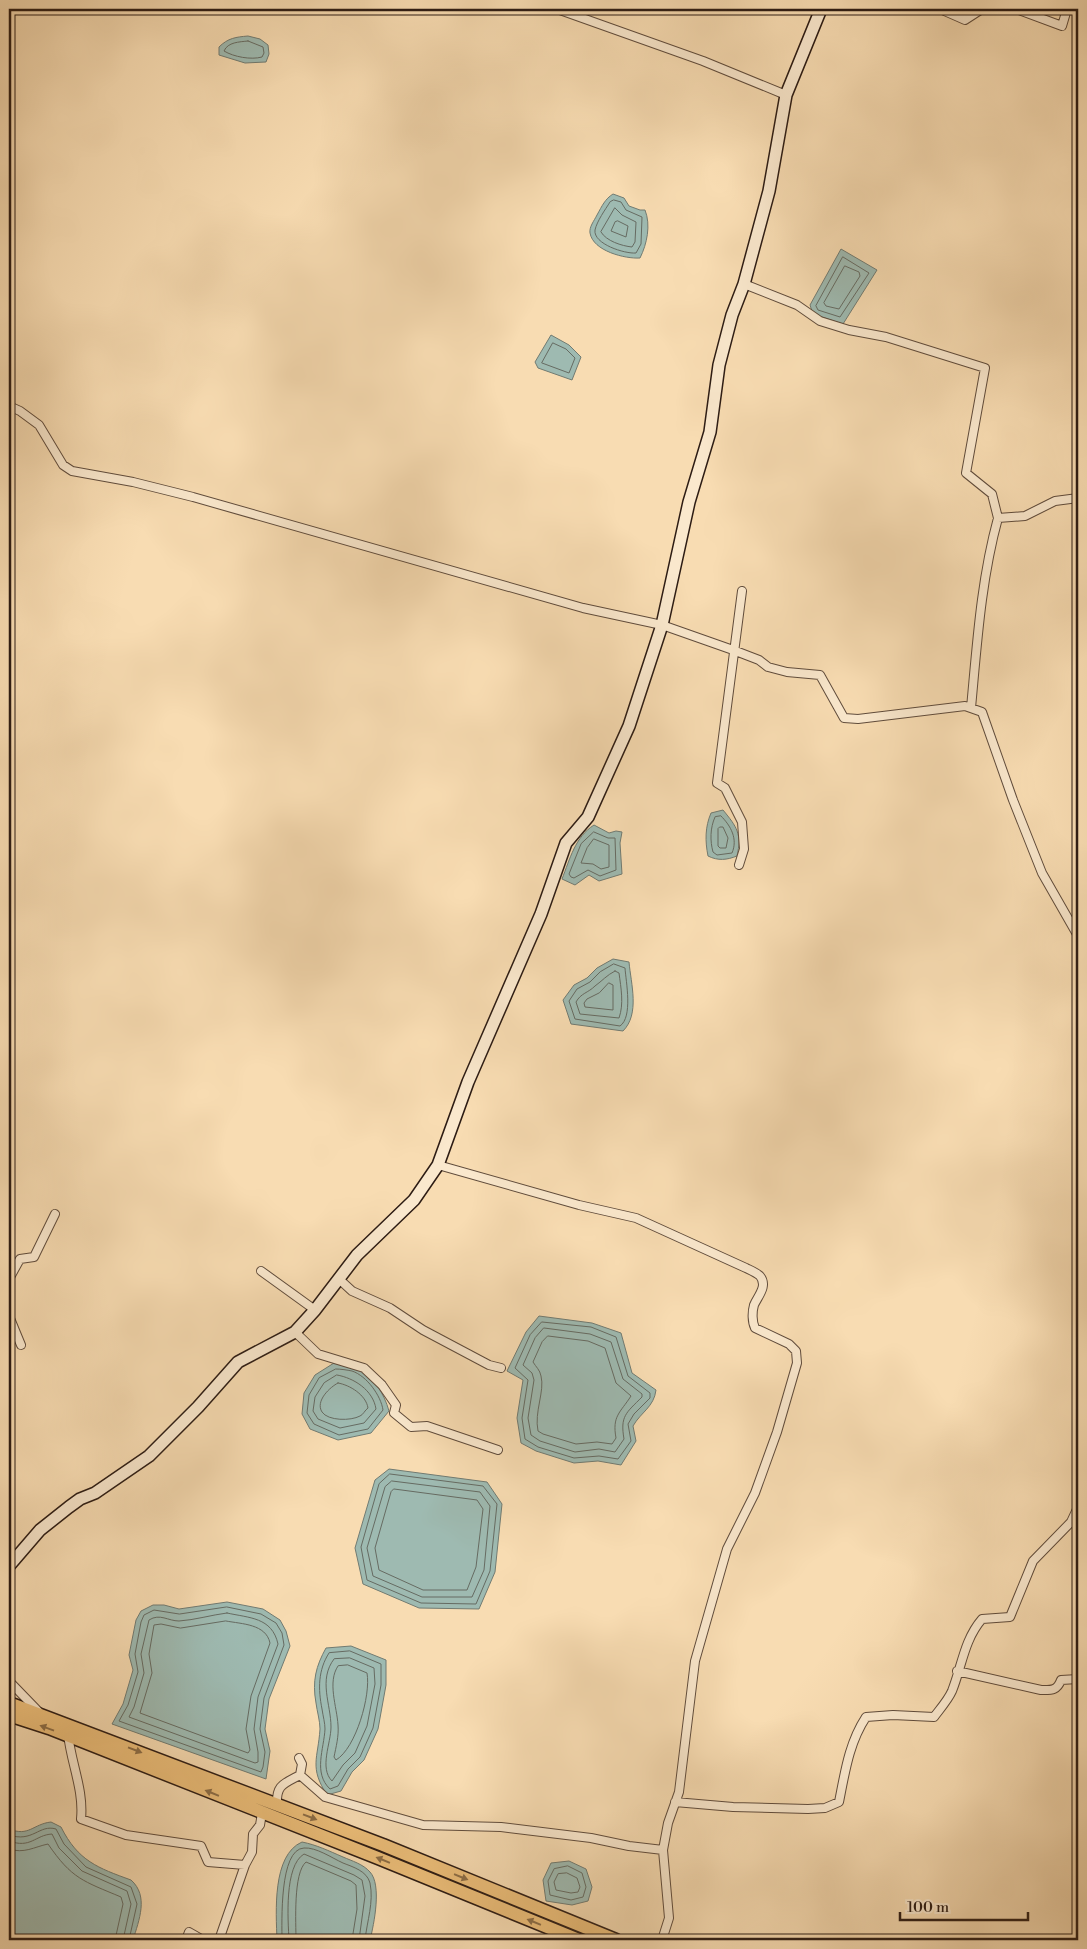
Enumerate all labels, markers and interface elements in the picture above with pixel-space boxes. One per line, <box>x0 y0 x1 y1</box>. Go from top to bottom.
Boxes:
one-way arrow <box>40 1724 55 1731</box>
one-way arrow <box>128 1746 143 1754</box>
one-way arrow <box>204 1789 219 1797</box>
one-way arrow <box>303 1814 317 1822</box>
one-way arrow <box>375 1856 390 1864</box>
one-way arrow <box>454 1873 469 1881</box>
scale bar <box>900 1889 1027 1921</box>
text: 100 m <box>907 1898 949 1917</box>
one-way arrow <box>527 1917 541 1925</box>

